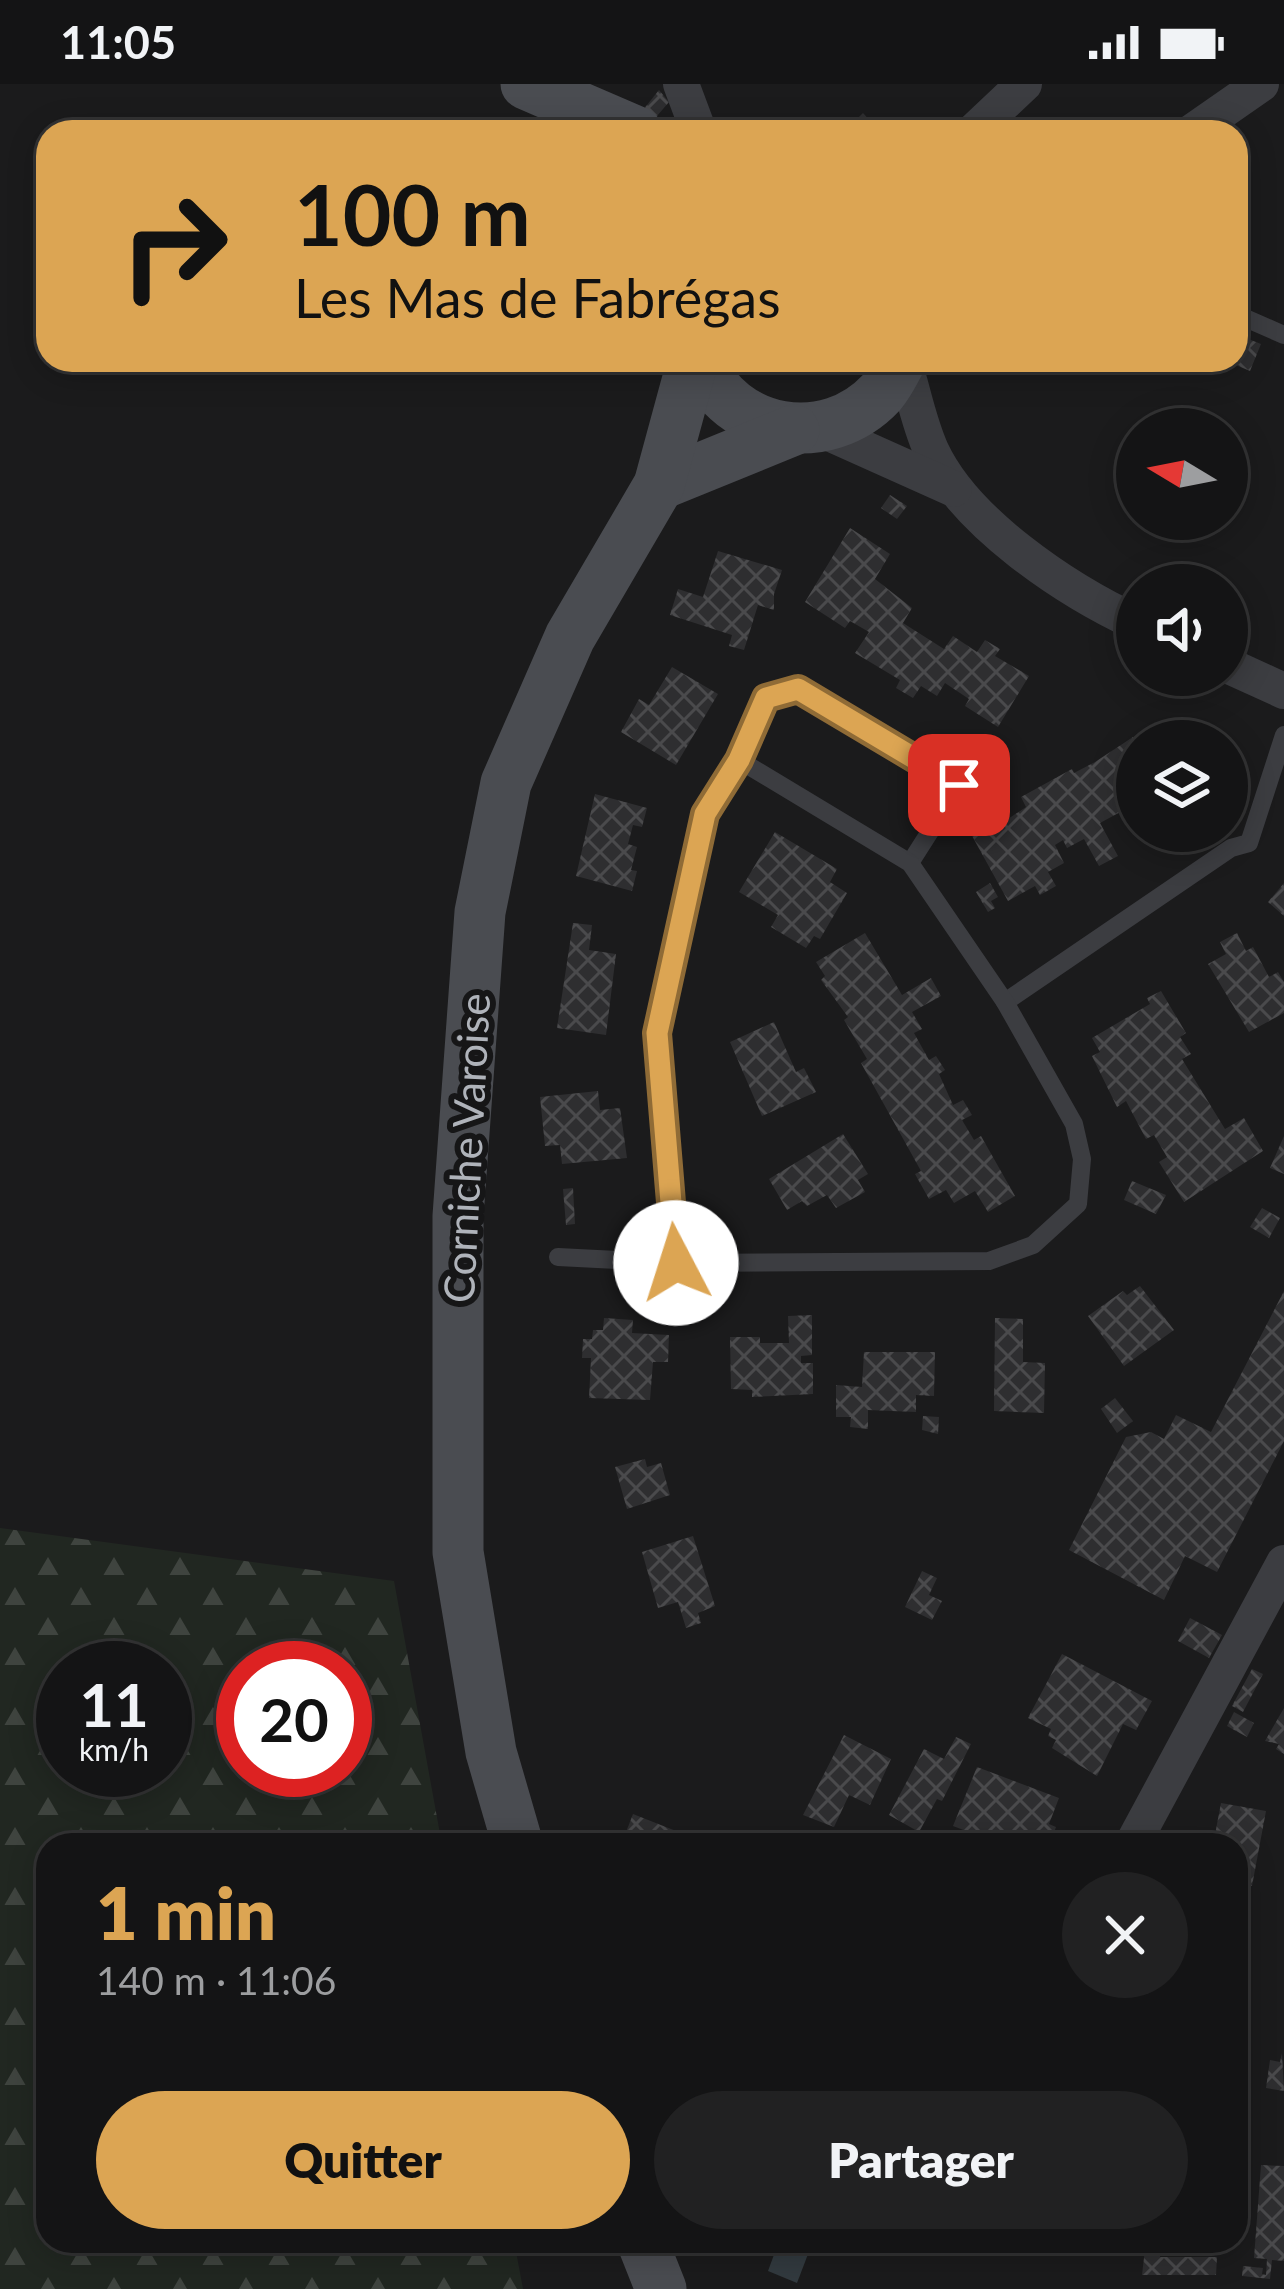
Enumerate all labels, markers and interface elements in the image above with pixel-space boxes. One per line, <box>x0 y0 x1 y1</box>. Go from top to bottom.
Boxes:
text: 11:05 <box>60 15 176 69</box>
text: 100 m <box>294 163 531 264</box>
icon: right <box>96 168 252 324</box>
text: Les Mas de Fabrégas <box>294 265 781 330</box>
north arrow <box>1116 408 1248 540</box>
map controls <box>1116 408 1248 852</box>
button: sound <box>1116 564 1248 696</box>
button: layers <box>1116 720 1248 852</box>
pin <box>908 734 1010 836</box>
icon: arrive <box>926 752 992 818</box>
street label: Corniche Varoise <box>433 992 499 1304</box>
position arrow <box>613 1200 739 1326</box>
speed limit sign: 20 <box>216 1641 372 1797</box>
text: 11 <box>79 1668 149 1740</box>
text: km/h <box>79 1731 149 1767</box>
text: 1 min <box>96 1869 276 1955</box>
button: close <box>1062 1872 1188 1998</box>
text: 140 m · 11:06 <box>96 1957 336 2003</box>
button: Quitter <box>96 2091 630 2229</box>
button: Partager <box>654 2091 1188 2229</box>

